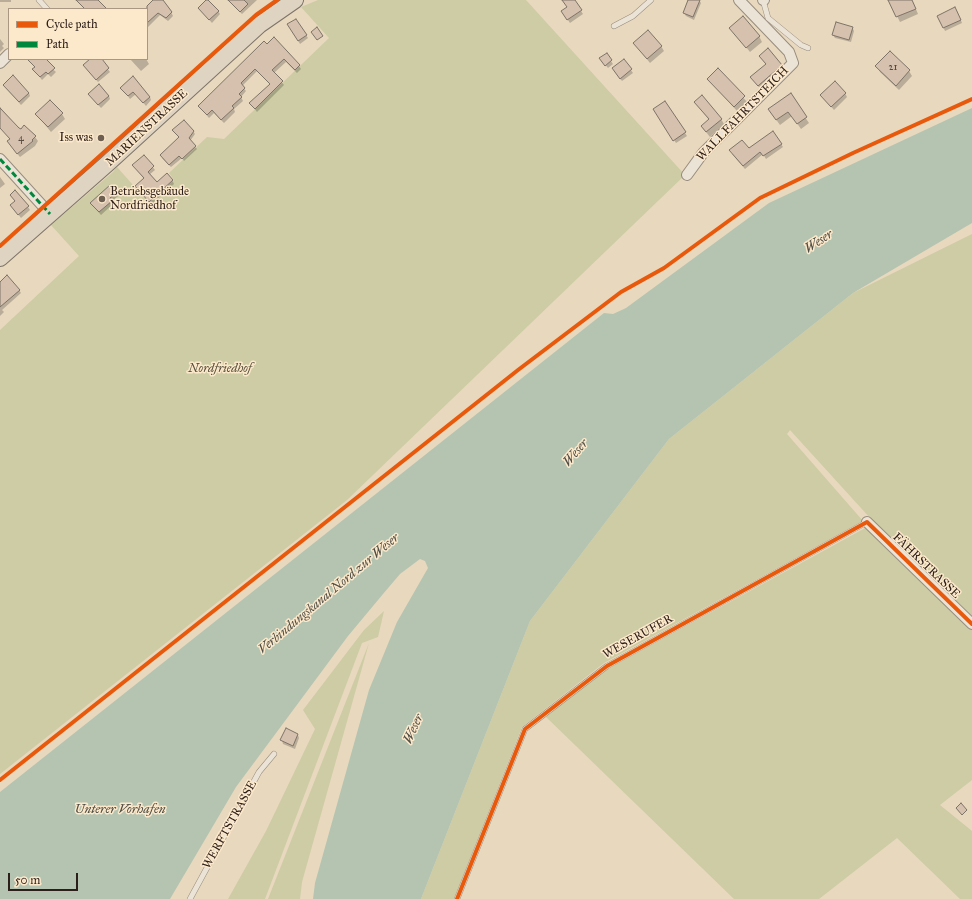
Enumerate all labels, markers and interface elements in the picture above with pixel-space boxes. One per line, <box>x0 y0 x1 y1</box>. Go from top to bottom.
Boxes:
legend <box>8 8 148 60</box>
text: Cycle path <box>46 17 98 31</box>
text: Path <box>46 37 69 51</box>
house number: 21 <box>889 62 897 74</box>
street label: WALLFAHRTSTEICH <box>694 64 792 164</box>
street label: MARIENSTRASSE <box>103 86 191 170</box>
place label: Iss was <box>59 131 93 145</box>
house number: 4 <box>18 133 24 145</box>
marker: Iss was <box>96 133 106 143</box>
place label: Betriebsgebäude Nordfriedhof <box>110 185 189 213</box>
marker: Betriebsgebäude Nordfriedhof <box>97 194 107 204</box>
water label: Weser <box>802 227 836 257</box>
park label: Nordfriedhof <box>188 362 252 376</box>
water label: Weser <box>560 436 592 470</box>
water label: Verbindungskanal Nord zur Weser <box>255 530 403 658</box>
street label: FÄHRSTRASSE <box>889 530 963 602</box>
street label: WESERUFER <box>600 612 676 662</box>
water label: Weser <box>401 712 427 746</box>
street label: WERFTSTRASSE <box>200 778 260 872</box>
water label: Unterer Vorhafen <box>74 802 166 818</box>
scale bar <box>10 865 80 891</box>
text: 50 m <box>15 873 40 887</box>

